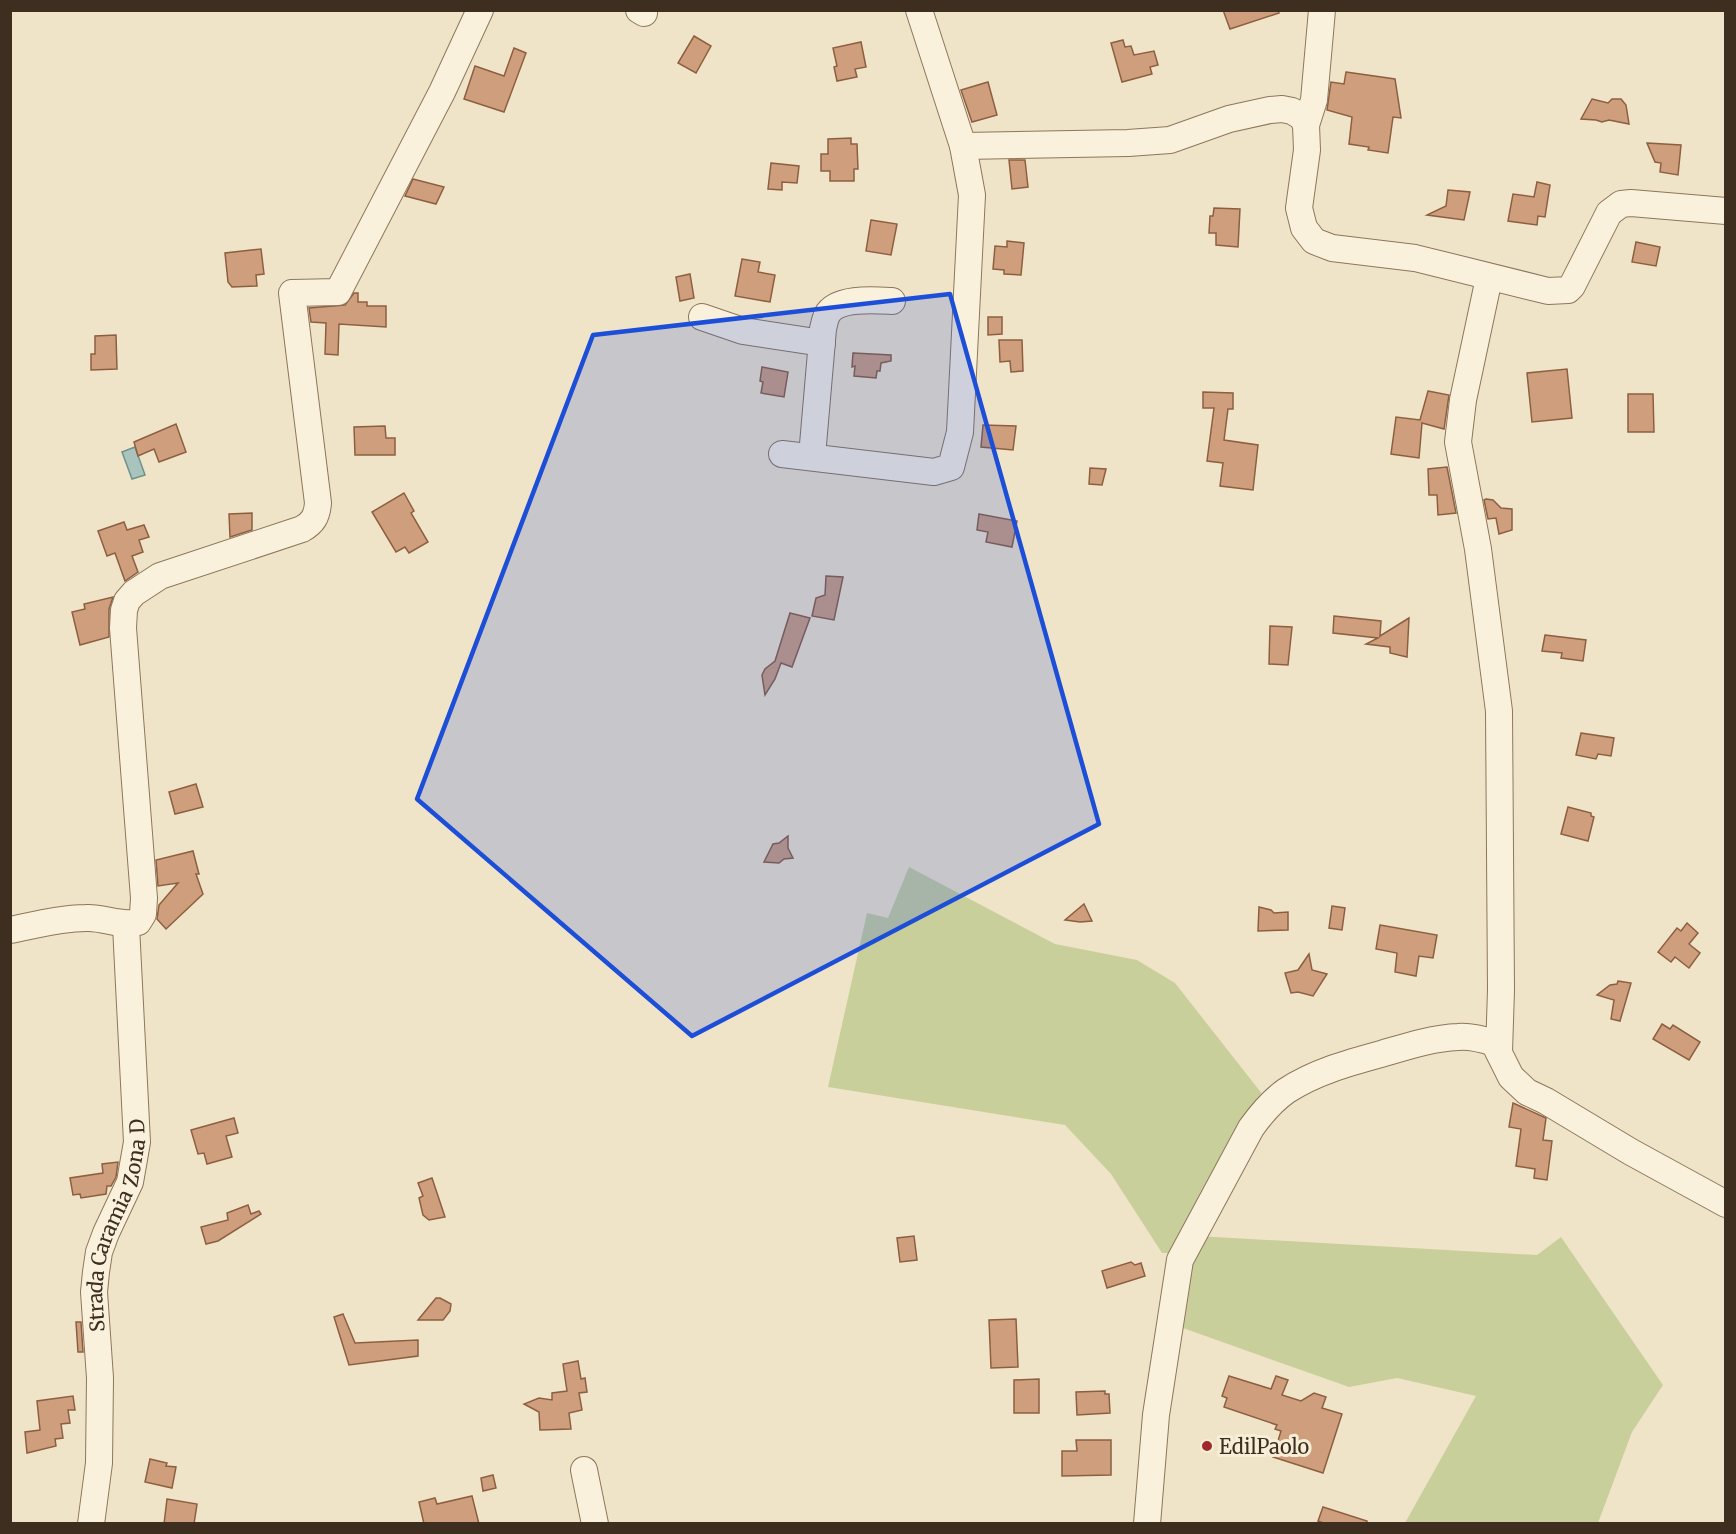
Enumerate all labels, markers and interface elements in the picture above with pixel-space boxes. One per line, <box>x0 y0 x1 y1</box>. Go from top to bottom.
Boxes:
street label: Strada Caramia Zona D <box>81 1118 150 1333</box>
place label: EdilPaolo <box>1219 1434 1310 1459</box>
marker: EdilPaolo <box>1200 1439 1214 1453</box>

